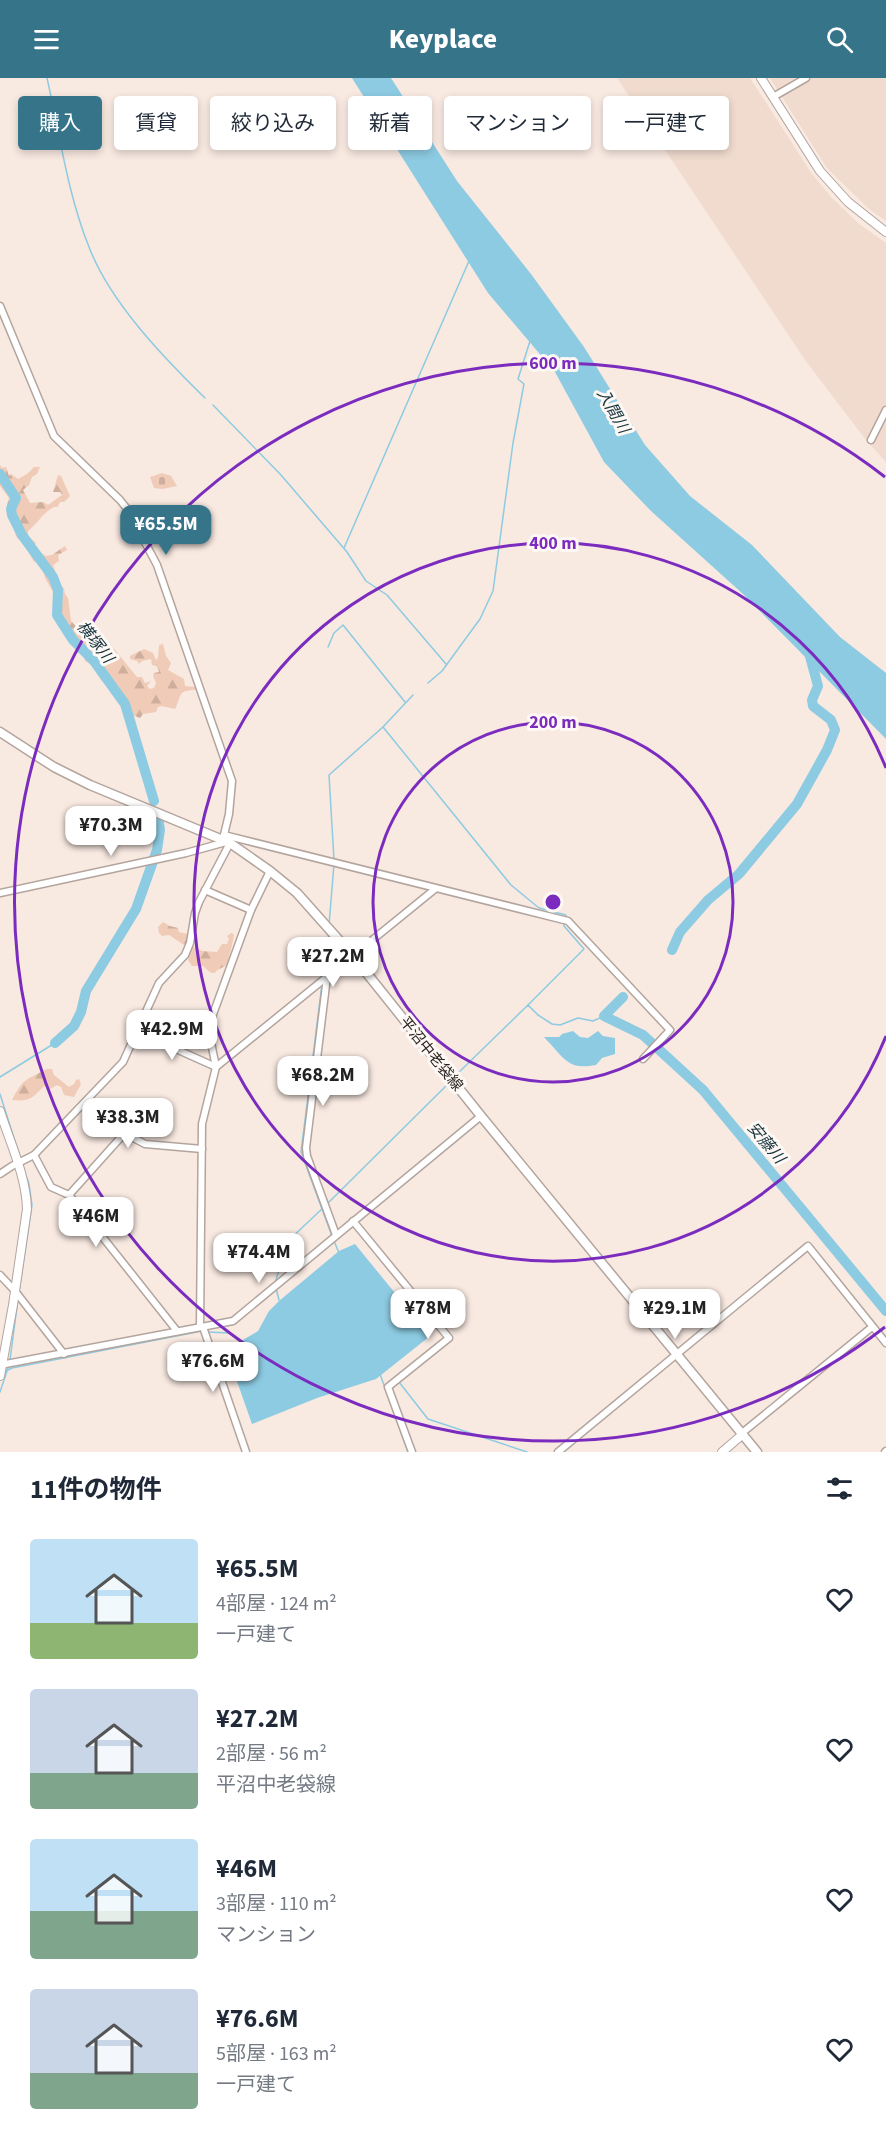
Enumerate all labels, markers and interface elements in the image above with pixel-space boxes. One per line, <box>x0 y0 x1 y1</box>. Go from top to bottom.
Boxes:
text: Keyplace <box>389 20 497 59</box>
icon: menu <box>30 23 63 56</box>
icon: search <box>823 23 856 56</box>
chip: 購入 <box>18 96 102 150</box>
chip: 賃貸 <box>114 96 198 150</box>
chip: 絞り込み <box>210 96 336 150</box>
chip: 新着 <box>348 96 432 150</box>
chip: マンション <box>444 96 591 150</box>
chip: 一戸建て <box>603 96 729 150</box>
text: 600 m <box>529 351 577 376</box>
water label: 入間川 <box>591 385 636 439</box>
pin: ¥65.5M <box>117 505 215 556</box>
text: ¥65.5M <box>134 510 198 538</box>
text: 400 m <box>529 531 577 556</box>
water label: 横塚川 <box>72 616 120 669</box>
text: 200 m <box>529 710 577 735</box>
pin: ¥70.3M <box>62 806 160 857</box>
text: ¥70.3M <box>79 811 143 839</box>
centre of rings <box>543 892 563 912</box>
pin: ¥27.2M <box>284 937 382 988</box>
text: ¥27.2M <box>301 942 365 970</box>
pin: ¥42.9M <box>123 1010 221 1061</box>
street label: 平沼中老袋線 <box>395 1012 467 1096</box>
text: ¥42.9M <box>140 1015 204 1043</box>
pin: ¥68.2M <box>274 1056 372 1107</box>
text: ¥68.2M <box>291 1061 355 1089</box>
pin: ¥38.3M <box>79 1098 177 1149</box>
text: ¥38.3M <box>96 1103 160 1131</box>
water label: 安藤川 <box>742 1118 791 1170</box>
pin: ¥46M <box>60 1197 132 1248</box>
text: ¥46M <box>73 1202 119 1230</box>
pin: ¥74.4M <box>210 1233 308 1284</box>
text: ¥74.4M <box>227 1238 291 1266</box>
pin: ¥78M <box>392 1289 464 1340</box>
pin: ¥29.1M <box>626 1289 724 1340</box>
text: ¥78M <box>405 1294 451 1322</box>
text: ¥29.1M <box>643 1294 707 1322</box>
pin: ¥76.6M <box>164 1342 262 1393</box>
text: ¥76.6M <box>181 1347 245 1375</box>
text: 11件の物件 <box>30 1471 161 1508</box>
icon: filters <box>823 1472 856 1505</box>
text: ¥65.5M <box>216 1550 299 1587</box>
icon: home <box>78 1563 150 1635</box>
icon: heart <box>823 1583 856 1616</box>
text: 4部屋 · 124 m² <box>216 1590 337 1618</box>
text: 一戸建て <box>216 1621 296 1649</box>
text: ¥27.2M <box>216 1700 299 1737</box>
icon: home <box>78 1713 150 1785</box>
icon: heart <box>823 1733 856 1766</box>
text: 2部屋 · 56 m² <box>216 1740 327 1768</box>
text: 平沼中老袋線 <box>216 1771 336 1799</box>
text: ¥46M <box>216 1850 277 1887</box>
icon: home <box>78 1863 150 1935</box>
icon: heart <box>823 1883 856 1916</box>
text: 3部屋 · 110 m² <box>216 1890 337 1918</box>
text: マンション <box>216 1921 316 1949</box>
text: ¥76.6M <box>216 2000 299 2037</box>
icon: home <box>78 2013 150 2085</box>
icon: heart <box>823 2033 856 2066</box>
text: 5部屋 · 163 m² <box>216 2040 337 2068</box>
text: 一戸建て <box>216 2071 296 2099</box>

